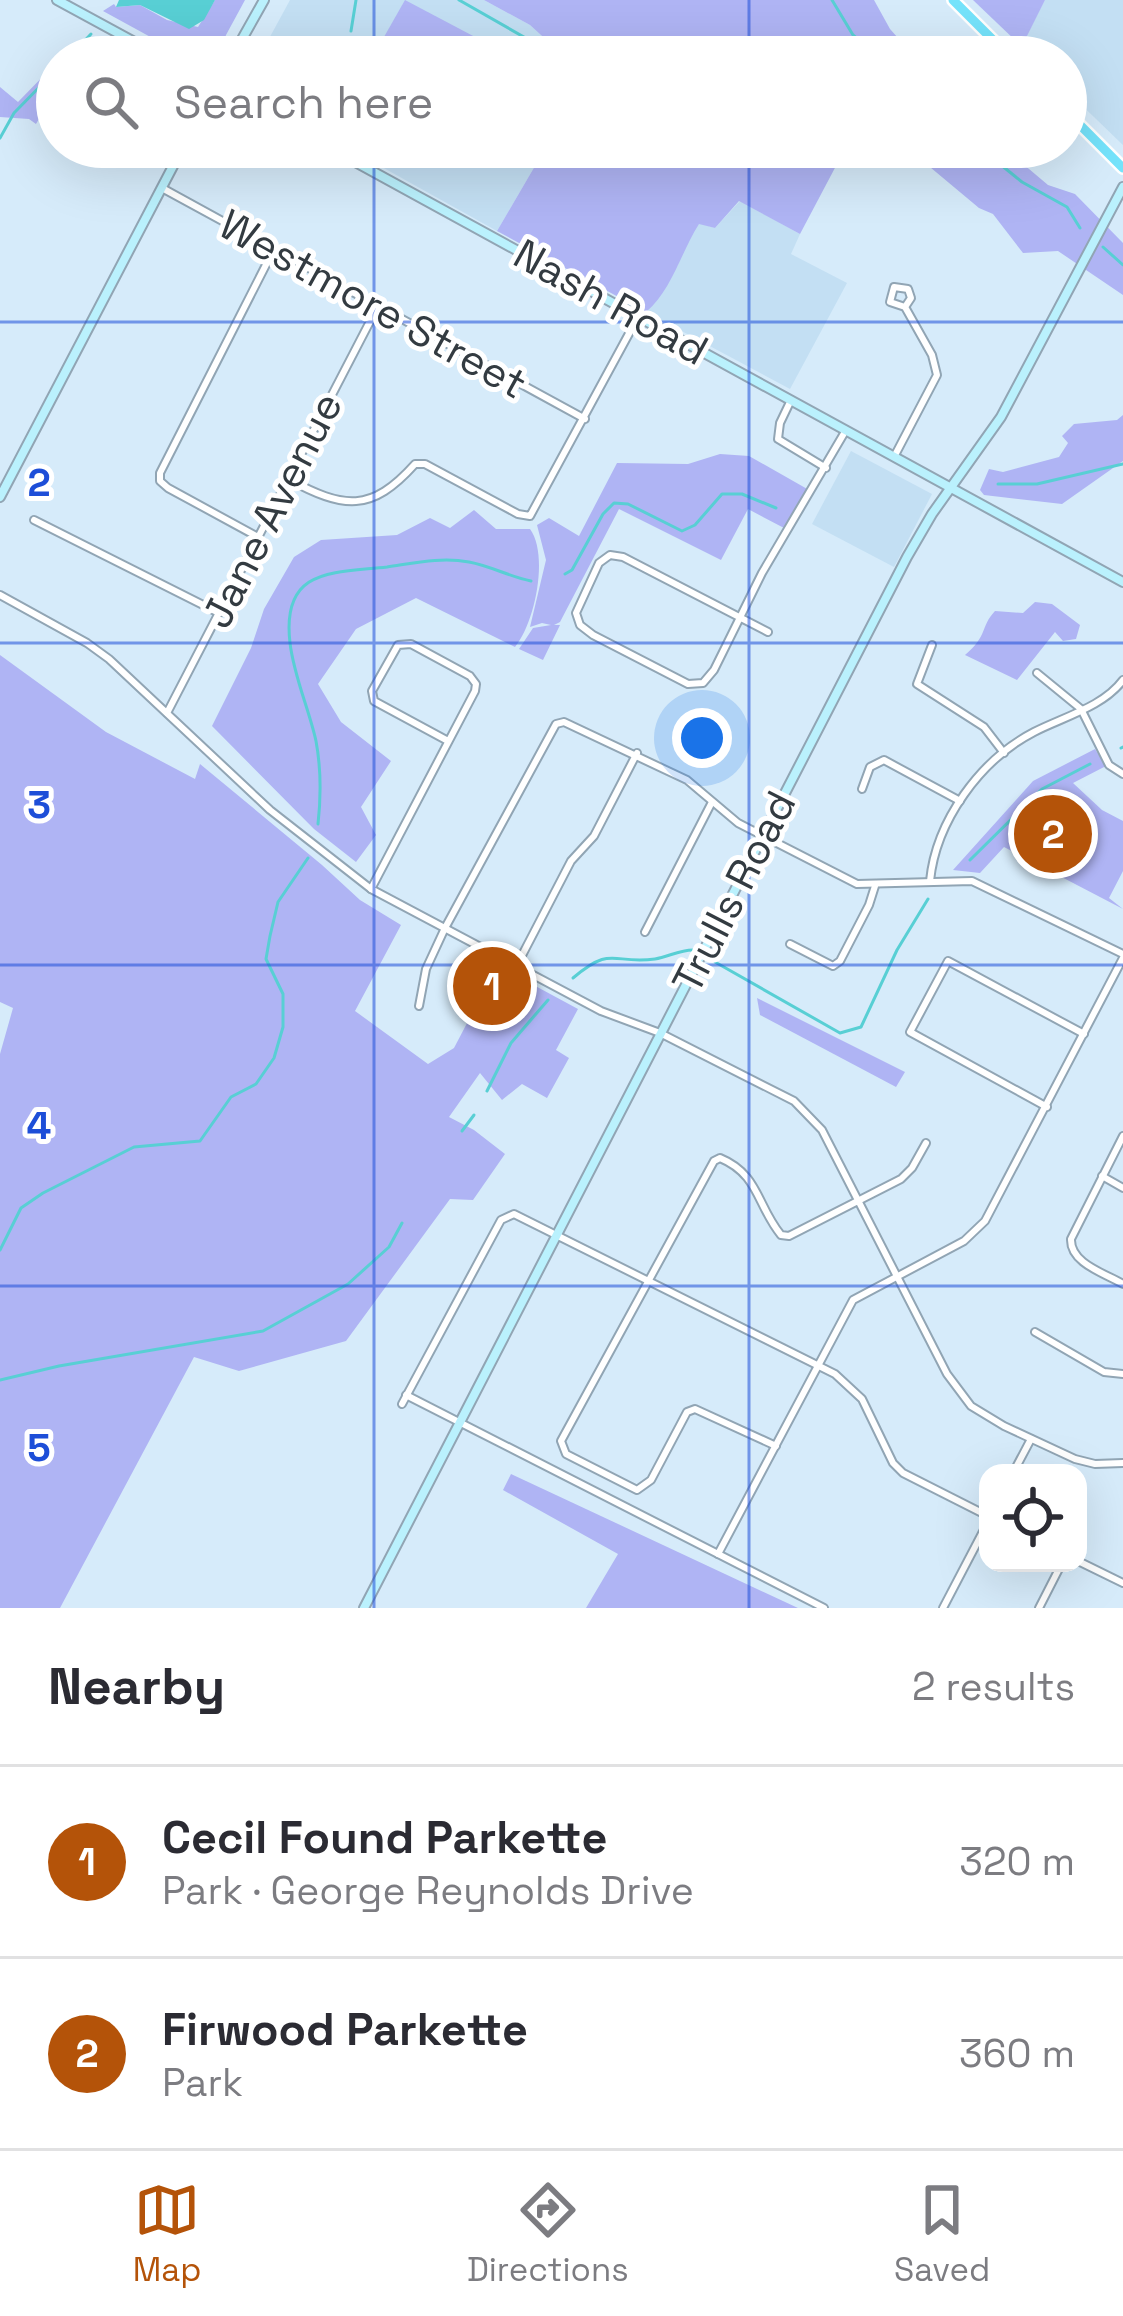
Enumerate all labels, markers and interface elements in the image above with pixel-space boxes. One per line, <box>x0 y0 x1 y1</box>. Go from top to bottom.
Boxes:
search box <box>36 36 1087 168</box>
icon: search <box>78 69 144 135</box>
text: Search here <box>174 74 433 131</box>
street label: Westmore Street <box>210 198 536 410</box>
street label: Nash Road <box>505 227 717 377</box>
street label: Jane Avenue <box>190 383 354 637</box>
text: 2 <box>27 458 51 507</box>
your location <box>672 708 732 768</box>
text: 3 <box>27 780 51 829</box>
street label: Trulls Road <box>661 782 807 1002</box>
pin: 2 <box>1014 789 1092 879</box>
pin: 1 <box>453 941 531 1031</box>
text: 4 <box>27 1101 51 1150</box>
text: 5 <box>27 1423 51 1472</box>
map controls <box>979 1464 1087 1572</box>
button: locate <box>979 1464 1087 1572</box>
text: Nearby <box>48 1654 225 1719</box>
text: 2 results <box>912 1662 1075 1711</box>
text: Cecil Found Parkette <box>162 1809 607 1866</box>
text: 1 <box>78 1837 96 1886</box>
text: 320 m <box>959 1837 1075 1886</box>
text: Park · George Reynolds Drive <box>162 1866 694 1915</box>
text: Firwood Parkette <box>162 2001 528 2058</box>
text: 2 <box>75 2029 99 2078</box>
text: 360 m <box>959 2029 1075 2078</box>
text: Park <box>162 2058 243 2107</box>
tab: Map <box>133 2177 201 2291</box>
tab: Directions <box>467 2177 629 2291</box>
tab: Saved <box>894 2177 990 2291</box>

